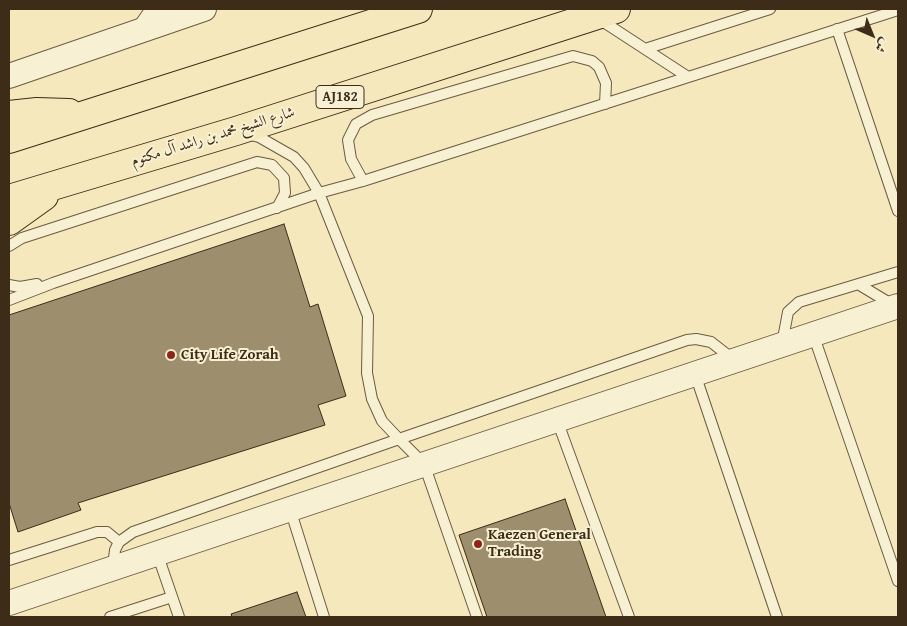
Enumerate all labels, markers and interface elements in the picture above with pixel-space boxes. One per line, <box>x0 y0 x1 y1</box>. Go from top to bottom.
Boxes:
north arrow <box>847 10 897 60</box>
text: ش <box>870 34 894 58</box>
road number: AJ182 <box>316 85 364 108</box>
street label: شارع الشيخ محمد بن راشد آل مكتوم <box>129 104 297 170</box>
place label: City Life Zorah <box>181 346 279 364</box>
marker: City Life Zorah <box>165 349 177 361</box>
place label: Kaezen General Trading <box>488 526 591 561</box>
marker: Kaezen General Trading <box>472 538 484 550</box>

